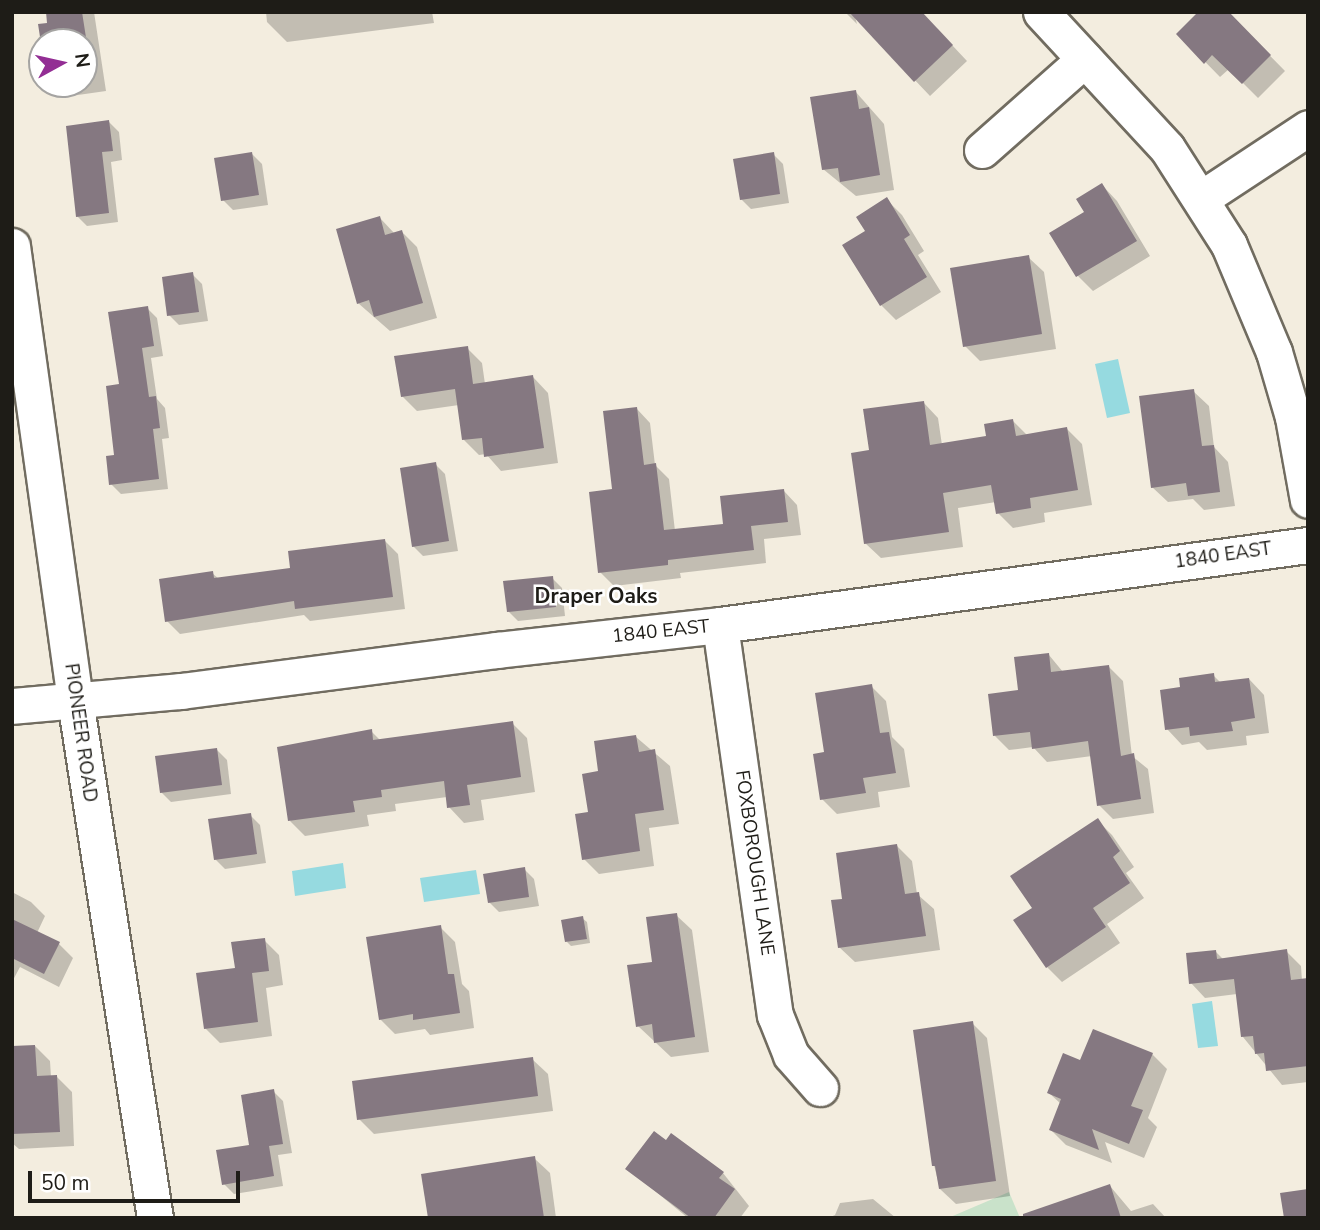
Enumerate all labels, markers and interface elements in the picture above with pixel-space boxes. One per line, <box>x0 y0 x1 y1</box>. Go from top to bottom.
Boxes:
north arrow <box>28 28 98 98</box>
text: N <box>68 52 96 69</box>
street label: 1840 EAST <box>1173 538 1273 574</box>
district label: Draper Oaks <box>535 583 657 609</box>
street label: 1840 EAST <box>611 616 711 648</box>
street label: PIONEER ROAD <box>59 662 101 804</box>
street label: FOXBOROUGH LANE <box>730 769 778 957</box>
scale bar <box>32 1156 243 1200</box>
text: 50 m <box>41 1169 90 1197</box>

